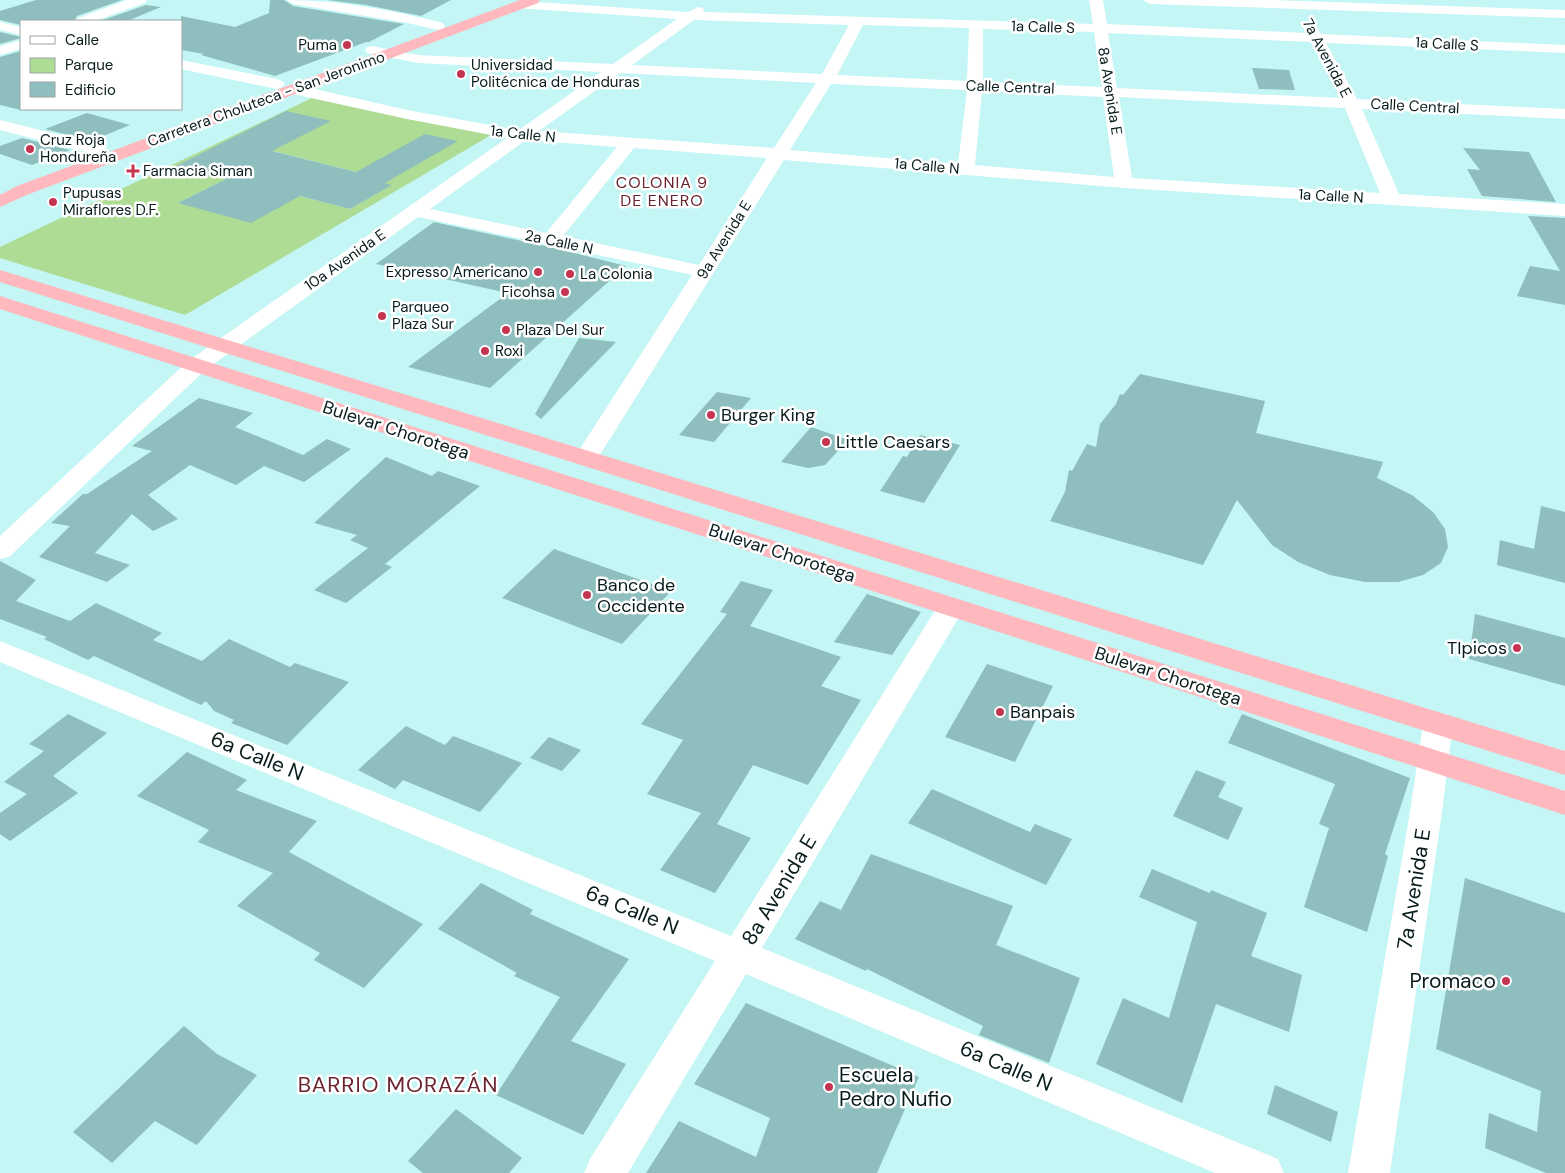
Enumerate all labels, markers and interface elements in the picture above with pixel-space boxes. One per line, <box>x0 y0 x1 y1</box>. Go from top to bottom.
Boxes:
street label: 7a Avenida E <box>1298 15 1356 101</box>
street label: 1a Calle S <box>1011 16 1075 38</box>
legend <box>20 20 182 110</box>
text: Calle <box>65 30 99 50</box>
street label: 1a Calle S <box>1415 32 1480 56</box>
place label: Puma <box>298 35 337 55</box>
marker: Puma <box>341 39 353 51</box>
street label: 8a Avenida E <box>1093 46 1127 136</box>
street label: Carretera Choluteca - San Jeronimo <box>145 47 388 151</box>
text: Parque <box>65 55 113 75</box>
place label: Universidad Politécnica de Honduras <box>471 55 640 92</box>
marker: Universidad Politécnica de Honduras <box>455 68 467 80</box>
street label: Calle Central <box>965 75 1055 99</box>
text: Edificio <box>65 80 116 100</box>
street label: Calle Central <box>1370 94 1460 118</box>
street label: 1a Calle N <box>489 121 557 147</box>
place label: Cruz Roja Hondureña <box>40 130 116 167</box>
marker: Cruz Roja Hondureña <box>24 143 36 155</box>
street label: 1a Calle N <box>894 153 960 179</box>
place label: Farmacia Siman <box>143 161 253 181</box>
marker: Farmacia Siman <box>127 165 139 177</box>
district label: COLONIA 9 DE ENERO <box>616 172 708 211</box>
place label: Pupusas Miraflores D.F. <box>63 183 159 220</box>
street label: 1a Calle N <box>1298 184 1364 208</box>
marker: Pupusas Miraflores D.F. <box>47 196 59 208</box>
street label: 9a Avenida E <box>692 197 756 283</box>
street label: 10a Avenida E <box>301 225 389 295</box>
street label: 2a Calle N <box>523 225 595 259</box>
place label: Expresso Americano <box>386 262 528 282</box>
place label: La Colonia <box>580 264 652 284</box>
marker: Expresso Americano <box>532 266 544 278</box>
marker: La Colonia <box>564 268 576 280</box>
place label: Ficohsa <box>502 282 555 302</box>
marker: Ficohsa <box>559 286 571 298</box>
place label: Parqueo Plaza Sur <box>392 297 455 334</box>
marker: Parqueo Plaza Sur <box>376 310 388 322</box>
place label: Plaza Del Sur <box>516 320 605 340</box>
marker: Plaza Del Sur <box>500 324 512 336</box>
place label: Roxi <box>495 341 523 361</box>
marker: Roxi <box>479 345 491 357</box>
street label: Bulevar Chorotega <box>320 395 472 465</box>
place label: Burger King <box>721 403 815 427</box>
marker: Burger King <box>705 409 717 421</box>
place label: Little Caesars <box>836 430 950 454</box>
marker: Little Caesars <box>820 436 832 448</box>
street label: Bulevar Chorotega <box>706 518 858 588</box>
place label: Banco de Occidente <box>597 573 685 618</box>
marker: Banco de Occidente <box>581 589 593 601</box>
place label: TIpicos <box>1447 636 1507 660</box>
street label: Bulevar Chorotega <box>1092 641 1244 711</box>
marker: TIpicos <box>1511 642 1523 654</box>
place label: Banpais <box>1010 700 1075 724</box>
marker: Banpais <box>994 706 1006 718</box>
street label: 6a Calle N <box>206 725 308 787</box>
street label: 7a Avenida E <box>1391 827 1437 951</box>
street label: 8a Avenida E <box>735 830 823 950</box>
street label: 6a Calle N <box>581 879 683 941</box>
place label: Promaco <box>1409 967 1496 995</box>
marker: Promaco <box>1500 975 1512 987</box>
street label: 6a Calle N <box>955 1034 1057 1098</box>
place label: Escuela Pedro Nufio <box>839 1061 952 1113</box>
district label: BARRIO MORAZÁN <box>298 1070 498 1099</box>
marker: Escuela Pedro Nufio <box>823 1081 835 1093</box>

